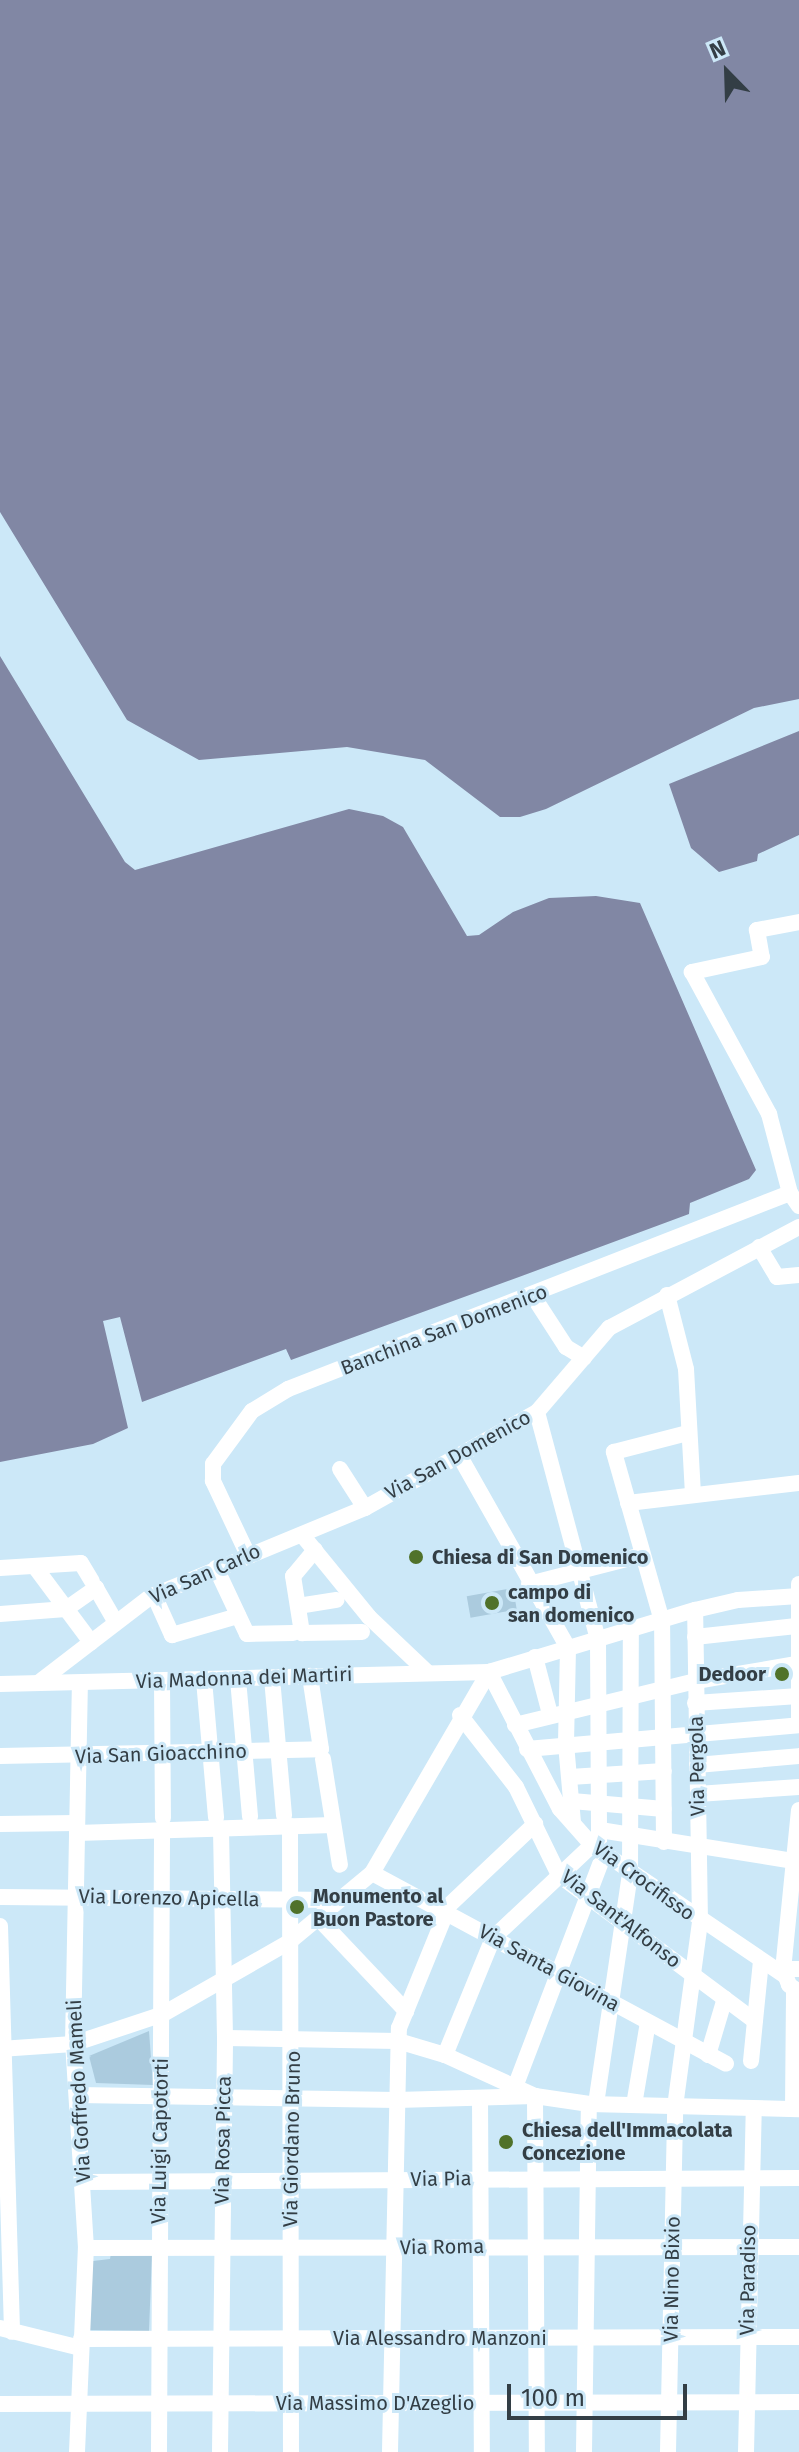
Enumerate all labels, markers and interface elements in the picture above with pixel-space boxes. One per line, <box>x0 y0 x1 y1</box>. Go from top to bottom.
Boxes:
north arrow <box>687 32 767 112</box>
text: N <box>705 34 729 65</box>
street label: Banchina San Domenico <box>337 1280 551 1380</box>
street label: Via San Domenico <box>381 1405 535 1505</box>
street label: Via San Carlo <box>146 1539 264 1609</box>
place label: Chiesa di San Domenico <box>432 1545 648 1569</box>
marker: Chiesa di San Domenico <box>407 1548 425 1566</box>
place label: campo di san domenico <box>508 1580 634 1627</box>
marker: campo di san domenico <box>483 1594 501 1612</box>
street label: Via Madonna dei Martiri <box>135 1662 353 1694</box>
place label: Dedoor <box>699 1662 766 1686</box>
marker: Dedoor <box>773 1665 791 1683</box>
street label: Via Pergola <box>684 1715 710 1817</box>
street label: Via San Gioacchino <box>75 1739 247 1769</box>
street label: Via Crocifisso <box>589 1836 699 1926</box>
street label: Via Sant'Alfonso <box>556 1865 686 1973</box>
street label: Via Lorenzo Apicella <box>78 1884 260 1912</box>
place label: Monumento al Buon Pastore <box>313 1884 443 1931</box>
marker: Monumento al Buon Pastore <box>288 1898 306 1916</box>
street label: Via Santa Giovina <box>474 1919 624 2017</box>
street label: Via Goffredo Mameli <box>62 1999 96 2183</box>
street label: Via Giordano Bruno <box>278 2051 306 2227</box>
street label: Via Luigi Capotorti <box>147 2058 173 2224</box>
street label: Via Rosa Picca <box>210 2076 236 2204</box>
place label: Chiesa dell'Immacolata Concezione <box>522 2118 733 2165</box>
marker: Chiesa dell'Immacolata Concezione <box>497 2133 515 2151</box>
street label: Via Pia <box>410 2166 472 2192</box>
street label: Via Nino Bixio <box>659 2216 685 2342</box>
street label: Via Paradiso <box>735 2224 761 2336</box>
street label: Via Roma <box>400 2234 484 2260</box>
street label: Via Alessandro Manzoni <box>333 2326 547 2350</box>
scale bar <box>511 2368 691 2418</box>
text: 100 m <box>521 2384 585 2412</box>
street label: Via Massimo D'Azeglio <box>276 2391 474 2415</box>

